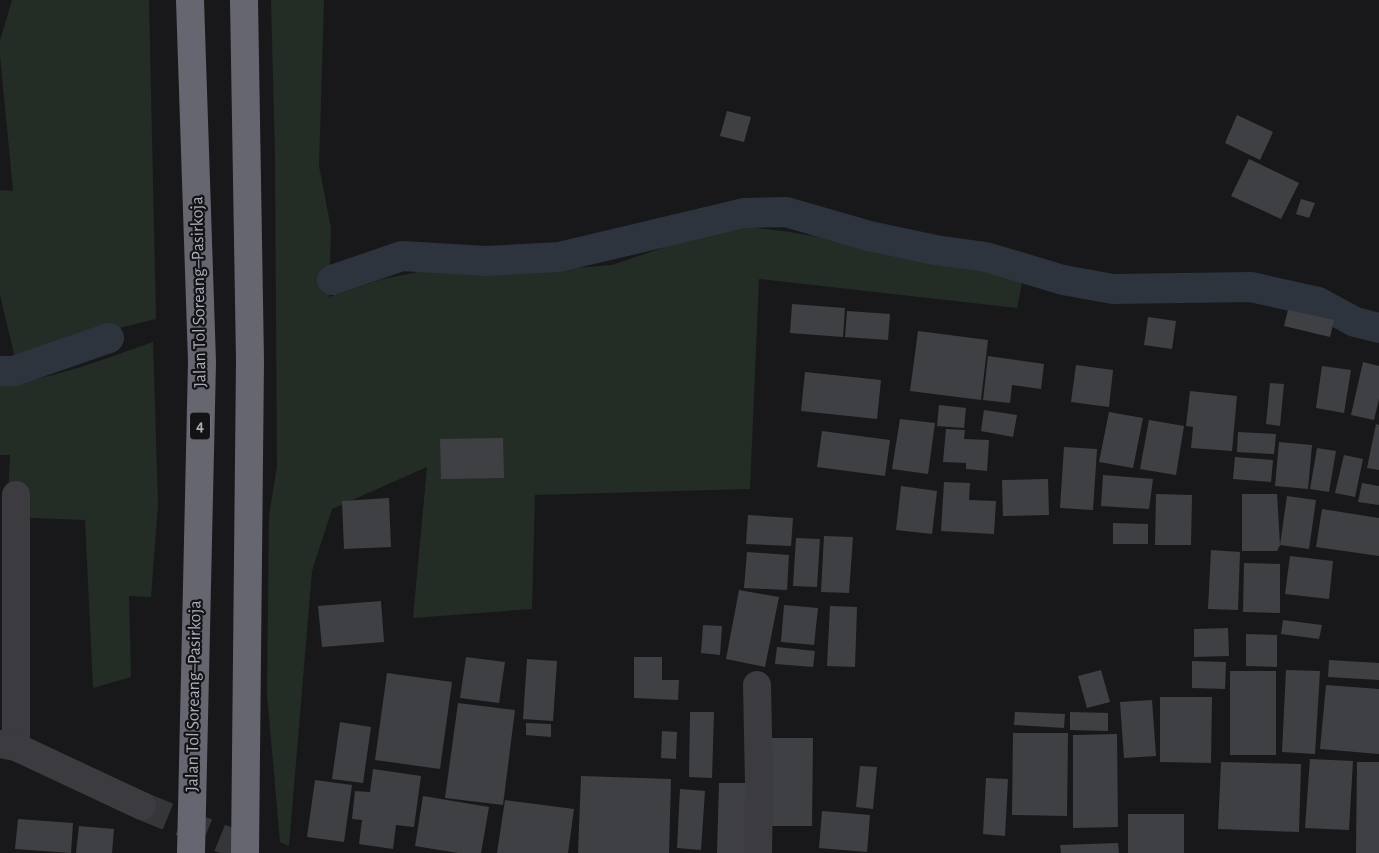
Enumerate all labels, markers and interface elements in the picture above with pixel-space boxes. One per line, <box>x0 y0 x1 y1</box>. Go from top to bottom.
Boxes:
street label: Jalan Tol Soreang–Pasirkoja <box>188 196 210 388</box>
road number: 4 <box>190 412 210 440</box>
street label: Jalan Tol Soreang–Pasirkoja <box>183 600 205 792</box>

